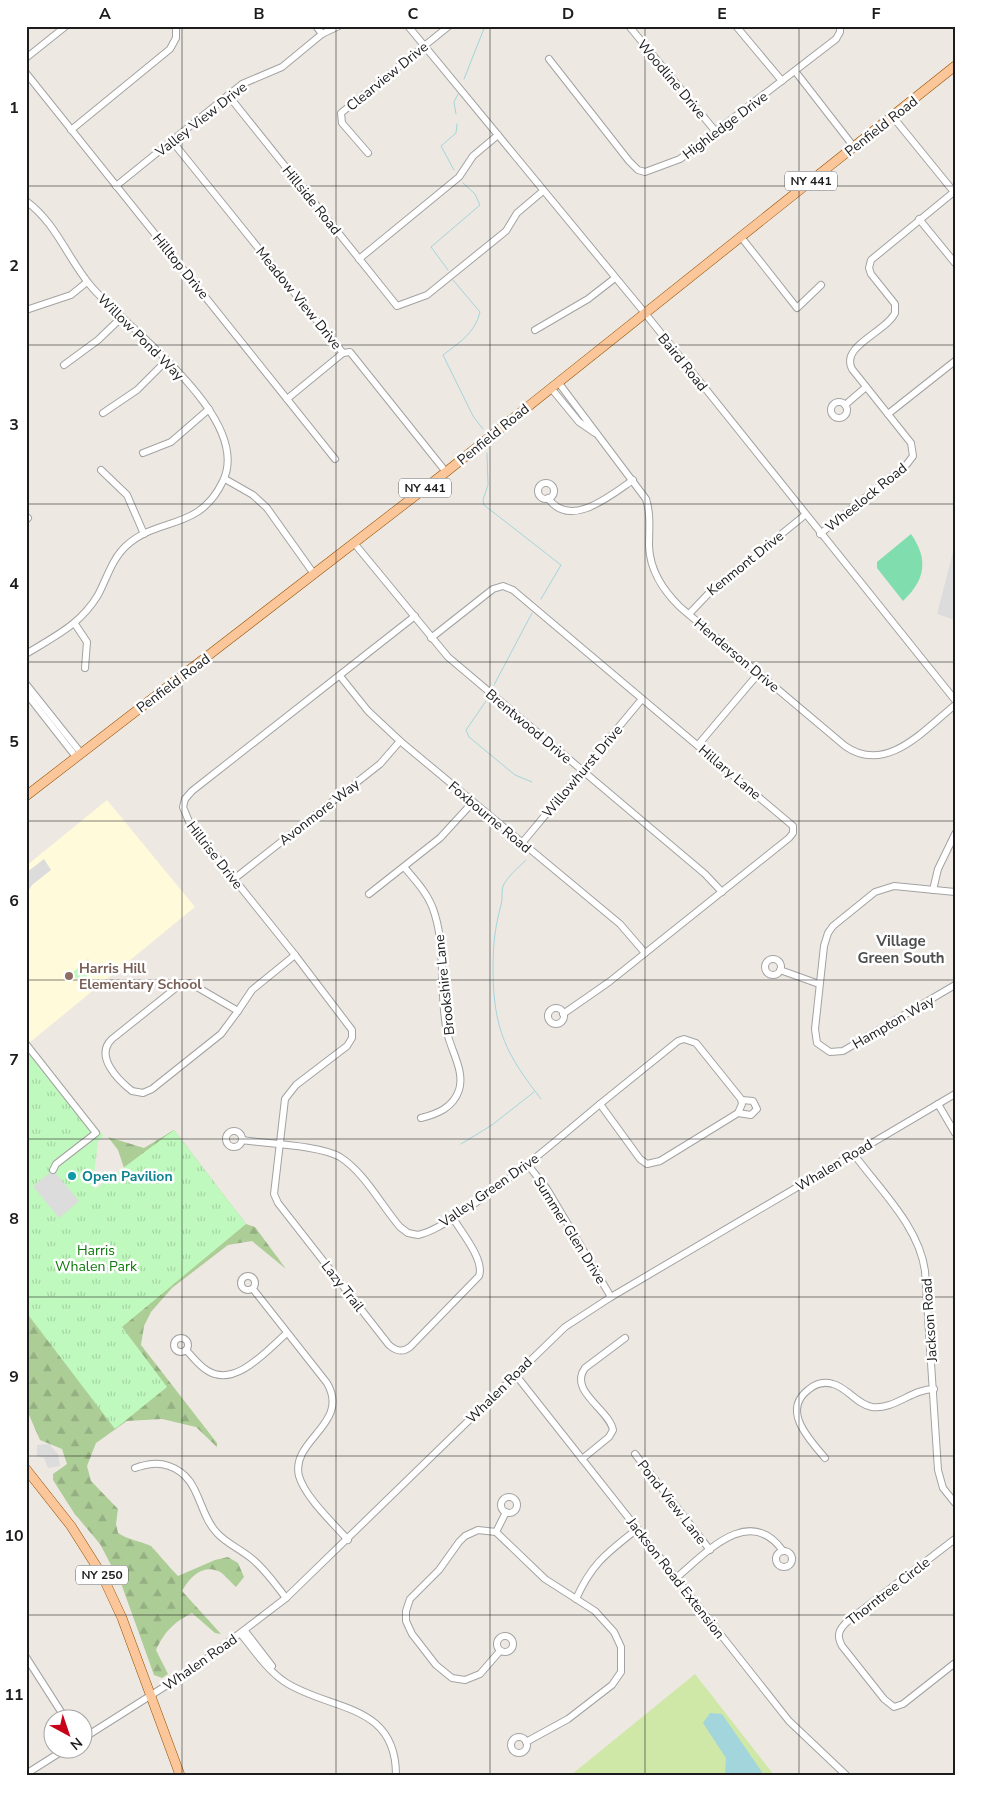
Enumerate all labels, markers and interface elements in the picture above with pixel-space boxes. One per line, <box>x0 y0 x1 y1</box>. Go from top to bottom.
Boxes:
text: A <box>99 3 111 25</box>
text: B <box>253 3 265 25</box>
text: C <box>408 3 419 25</box>
text: D <box>562 3 574 25</box>
text: E <box>717 3 727 25</box>
text: F <box>872 3 881 25</box>
street label: Woodline Drive <box>633 36 710 123</box>
street label: Clearview Drive <box>342 37 432 115</box>
street label: Valley View Drive <box>151 78 251 162</box>
street label: Highledge Drive <box>679 87 772 164</box>
street label: Penfield Road <box>841 92 922 161</box>
text: 1 <box>9 97 19 119</box>
street label: Hillside Road <box>278 162 345 239</box>
road number: NY 441 <box>785 172 837 190</box>
street label: Hilltop Drive <box>148 229 213 303</box>
street label: Meadow View Drive <box>251 243 346 354</box>
text: 2 <box>9 255 19 277</box>
street label: Willow Pond Way <box>93 290 189 385</box>
street label: Baird Road <box>653 329 712 395</box>
street label: Penfield Road <box>453 399 533 469</box>
text: 3 <box>9 414 19 436</box>
street label: Wheelock Road <box>822 459 911 536</box>
road number: NY 441 <box>399 478 451 498</box>
street label: Kenmont Drive <box>703 527 788 600</box>
text: 4 <box>9 573 19 595</box>
street label: Henderson Drive <box>690 614 783 697</box>
street label: Penfield Road <box>133 649 214 717</box>
street label: Brentwood Drive <box>482 685 576 768</box>
street label: Willowhurst Drive <box>538 721 627 822</box>
text: 5 <box>9 731 19 753</box>
street label: Hillary Lane <box>694 741 765 804</box>
street label: Avonmore Way <box>275 774 364 850</box>
street label: Foxbourne Road <box>444 777 535 858</box>
street label: Hillrise Drive <box>182 817 247 893</box>
text: 6 <box>9 890 19 912</box>
district label: Village Green South <box>857 931 945 968</box>
street label: Brookshire Lane <box>430 934 459 1036</box>
place label: Harris Hill Elementary School <box>79 959 202 994</box>
marker: Harris Hill Elementary School <box>63 970 75 982</box>
street label: Hampton Way <box>849 991 938 1054</box>
text: 7 <box>9 1049 19 1071</box>
street label: Whalen Road <box>792 1135 876 1196</box>
street label: Valley Green Drive <box>435 1149 543 1232</box>
place label: Open Pavilion <box>82 1167 173 1186</box>
marker: Open Pavilion <box>66 1170 78 1182</box>
street label: Summer Glen Drive <box>529 1173 610 1287</box>
text: 8 <box>9 1208 19 1230</box>
park label: Harris Whalen Park <box>55 1241 138 1276</box>
street label: Lazy Trail <box>317 1257 369 1316</box>
street label: Jackson Road <box>917 1277 942 1363</box>
street label: Whalen Road <box>462 1353 537 1428</box>
text: 9 <box>9 1366 19 1388</box>
street label: Pond View Lane <box>633 1456 711 1548</box>
street label: Jackson Road Extension <box>622 1513 729 1643</box>
text: 10 <box>4 1525 24 1547</box>
street label: Thorntree Circle <box>843 1553 934 1630</box>
road number: NY 250 <box>76 1566 128 1584</box>
street label: Whalen Road <box>159 1630 241 1695</box>
text: 11 <box>4 1684 24 1706</box>
north arrow <box>42 1708 92 1758</box>
text: N <box>66 1733 86 1754</box>

